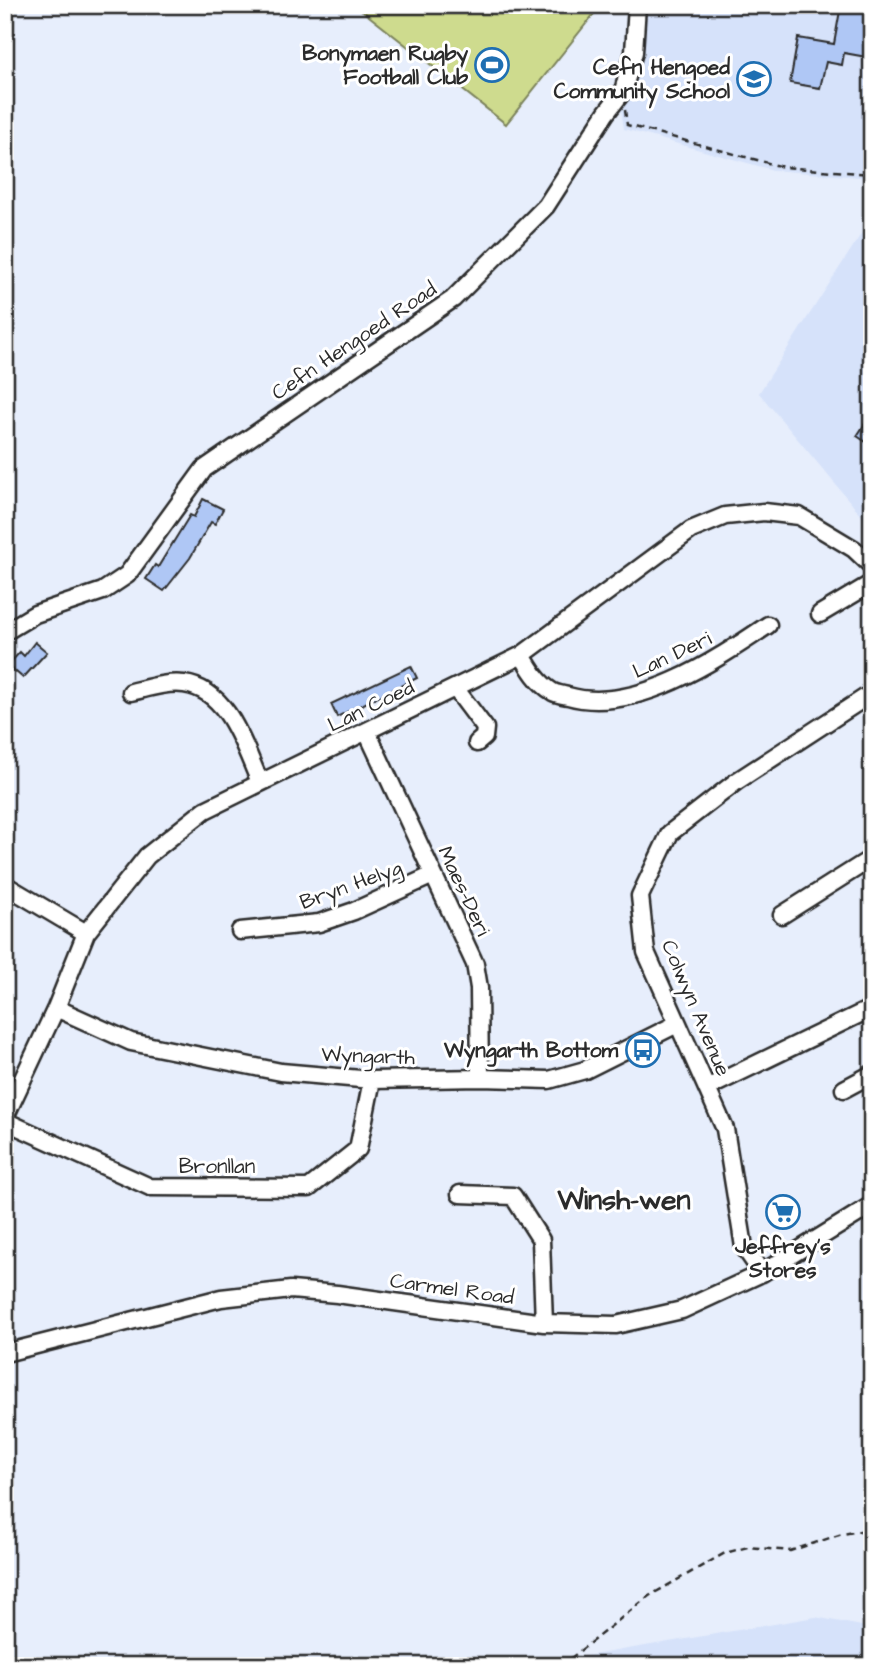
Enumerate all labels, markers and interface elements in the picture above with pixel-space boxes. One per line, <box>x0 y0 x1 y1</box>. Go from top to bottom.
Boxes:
place label: Bonymaen Rugby Football Club <box>302 39 468 92</box>
sports icon: Bonymaen Rugby Football Club <box>473 46 511 84</box>
place label: Cefn Hengoed Community School <box>554 53 731 109</box>
school or university icon: Cefn Hengoed Community School <box>735 60 773 98</box>
street label: Cefn Hengoed Road <box>266 275 444 409</box>
street label: Lan Deri <box>628 624 716 686</box>
street label: Lan Coed <box>323 672 419 739</box>
street label: Maes-Deri <box>431 841 497 941</box>
street label: Bryn Helyg <box>296 853 407 919</box>
street label: Colwyn Avenue <box>652 935 738 1081</box>
bus stop icon: Wyngarth Bottom <box>624 1031 662 1069</box>
place label: Wyngarth Bottom <box>443 1036 619 1068</box>
street label: Wyngarth <box>321 1040 416 1074</box>
street label: Bronllan <box>179 1152 255 1181</box>
district label: Winsh-wen <box>557 1181 690 1220</box>
supermarket icon: Jeffrey's Stores <box>764 1193 802 1231</box>
place label: Jeffrey's Stores <box>734 1232 831 1285</box>
street label: Carmel Road <box>388 1266 516 1312</box>

